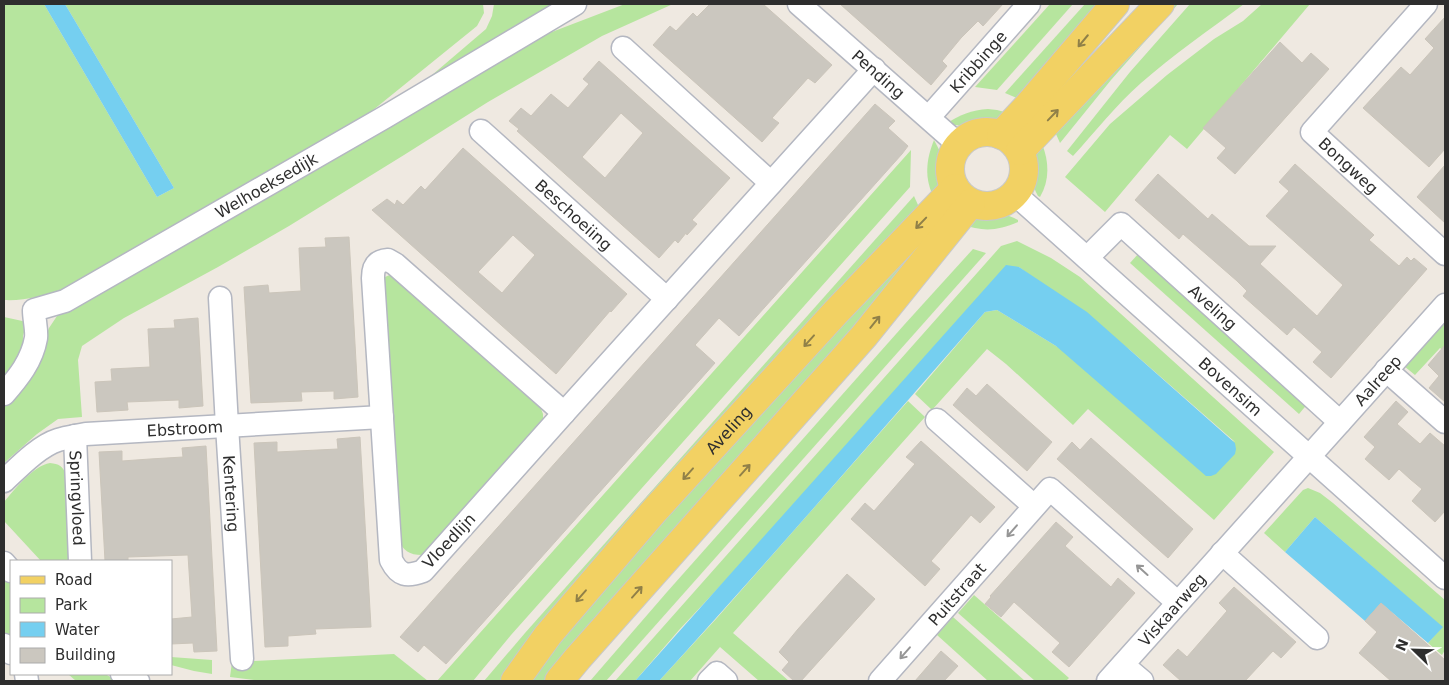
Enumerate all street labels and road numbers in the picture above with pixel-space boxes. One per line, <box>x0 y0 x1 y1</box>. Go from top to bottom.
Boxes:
street label: Kribbinge <box>946 27 1010 97</box>
street label: Pending <box>848 46 909 102</box>
street label: Bongweg <box>1315 133 1382 198</box>
street label: Welhoeksedijk <box>212 148 321 222</box>
street label: Beschoeiing <box>531 175 616 254</box>
street label: Aveling <box>1185 280 1241 334</box>
street label: Aalreep <box>1350 351 1405 409</box>
street label: Bovensim <box>1195 353 1266 420</box>
street label: Aveling <box>702 402 755 458</box>
street label: Ebstroom <box>146 417 224 440</box>
street label: Springvloed <box>66 450 89 546</box>
street label: Kentering <box>219 455 243 533</box>
street label: Vloedlijn <box>419 509 479 573</box>
street label: Puitstraat <box>924 559 990 629</box>
street label: Viskaarweg <box>1134 569 1210 650</box>

